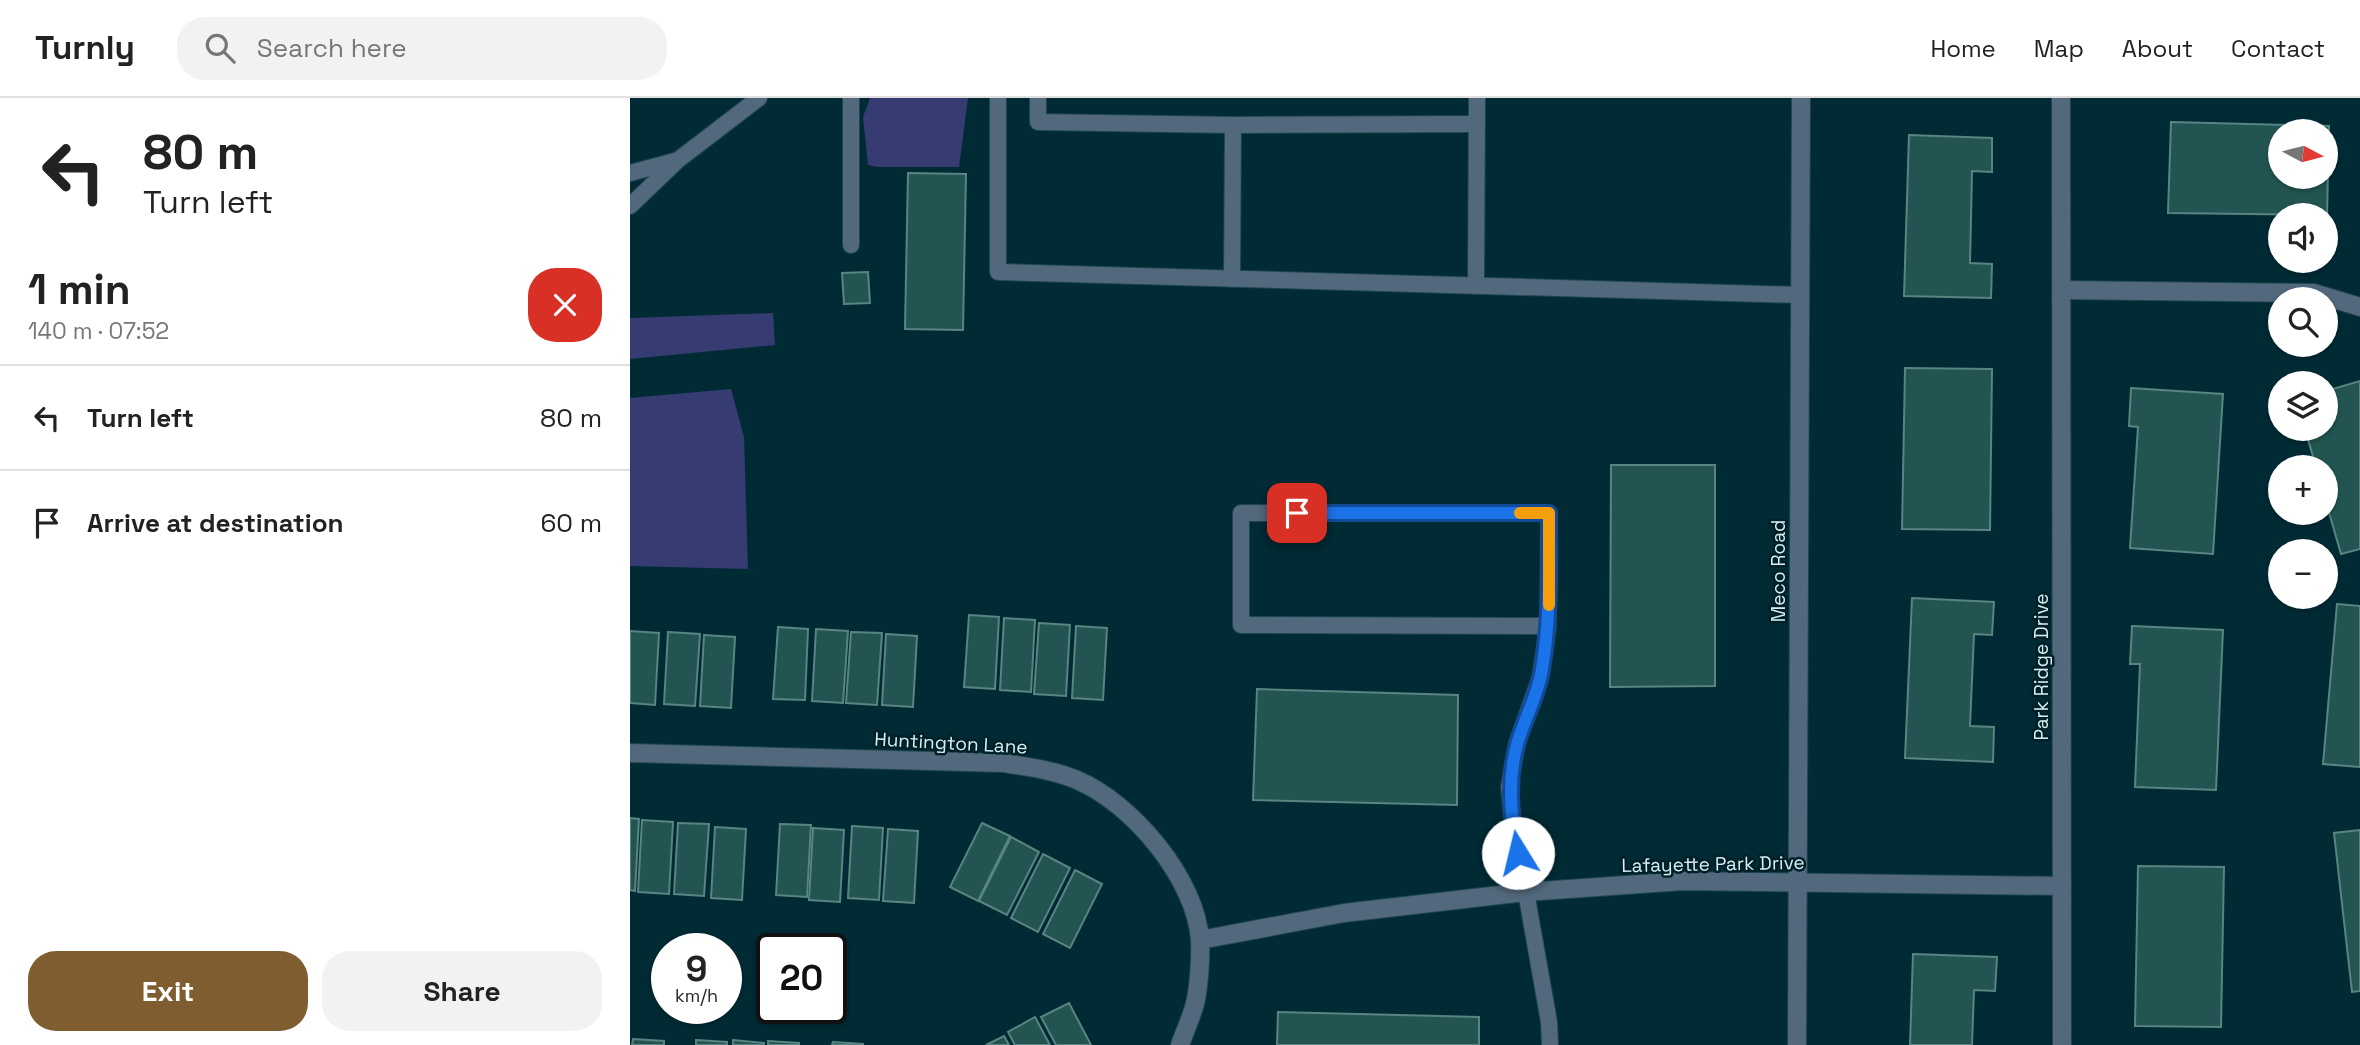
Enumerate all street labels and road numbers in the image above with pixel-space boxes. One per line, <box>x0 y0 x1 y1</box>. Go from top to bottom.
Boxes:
street label: Meco Road <box>1766 520 1791 622</box>
street label: Park Ridge Drive <box>2029 593 2054 741</box>
street label: Huntington Lane <box>874 726 1028 760</box>
street label: Lafayette Park Drive <box>1621 850 1805 878</box>

